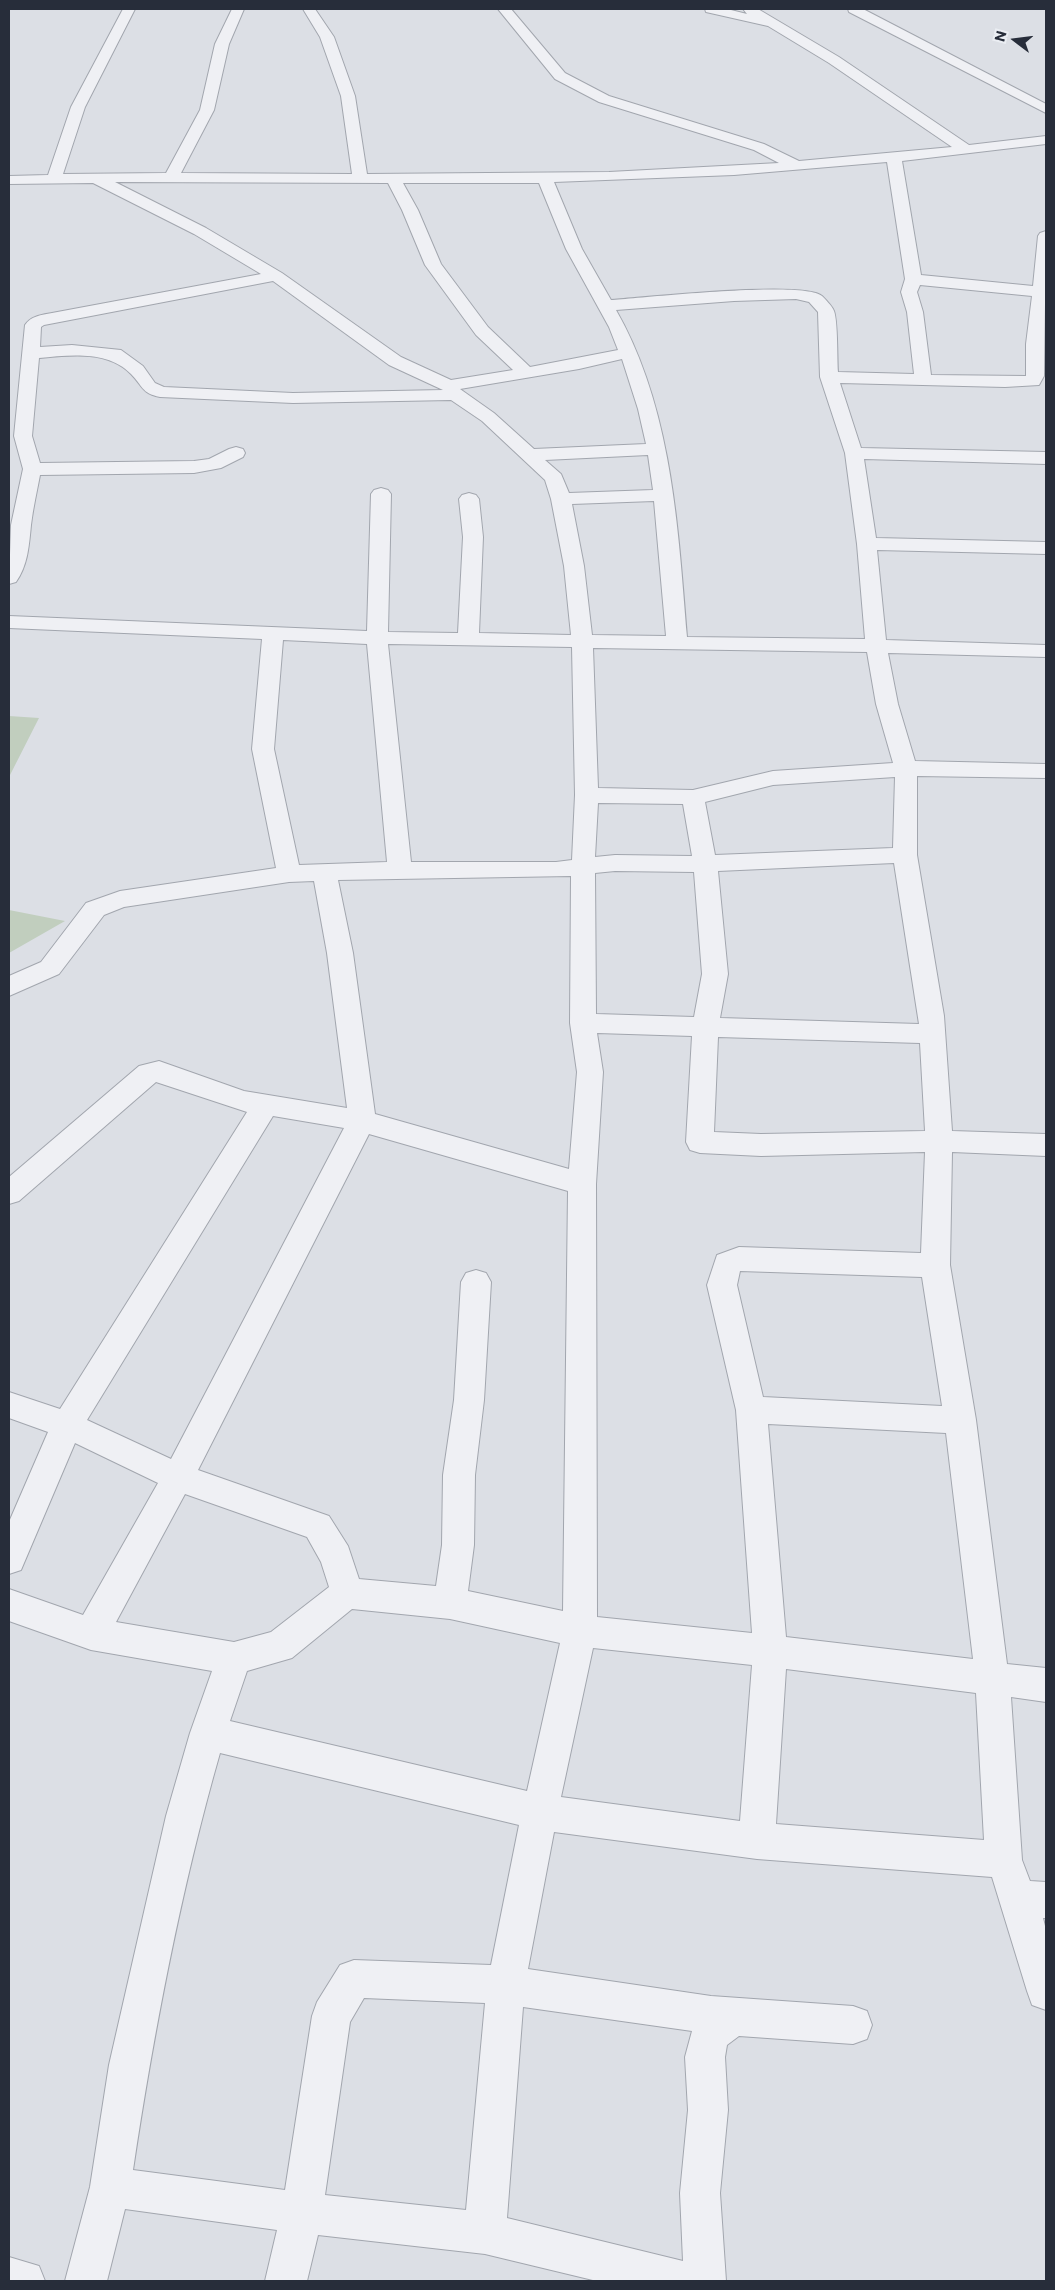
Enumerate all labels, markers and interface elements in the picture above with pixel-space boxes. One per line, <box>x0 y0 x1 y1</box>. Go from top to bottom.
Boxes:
north arrow <box>990 15 1040 65</box>
text: N <box>990 29 1010 43</box>

